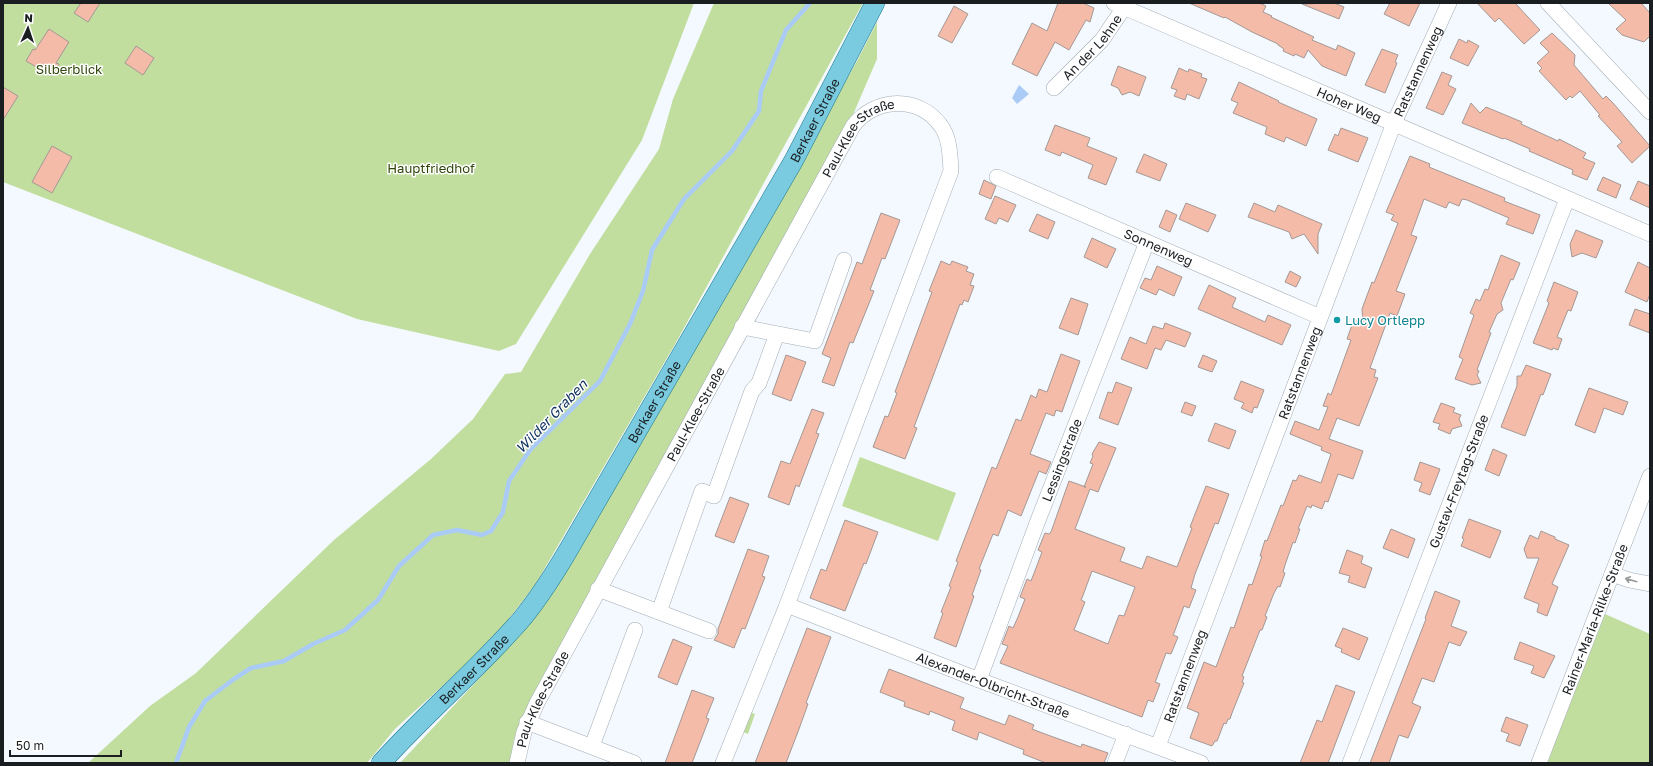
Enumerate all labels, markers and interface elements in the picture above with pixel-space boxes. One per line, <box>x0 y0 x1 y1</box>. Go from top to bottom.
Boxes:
north arrow <box>8 8 48 48</box>
text: N <box>24 11 33 24</box>
street label: An der Lehne <box>1059 11 1125 83</box>
street label: Ratstannenweg <box>1390 24 1445 119</box>
park label: Silberblick <box>36 61 103 77</box>
street label: Berkaer Straße <box>786 76 843 165</box>
street label: Hoher Weg <box>1314 83 1384 125</box>
street label: Paul-Klee-Straße <box>818 96 895 180</box>
park label: Hauptfriedhof <box>387 160 475 176</box>
street label: Sonnenweg <box>1122 225 1195 269</box>
place label: Lucy Ortlepp <box>1345 312 1425 328</box>
marker: Lucy Ortlepp <box>1332 315 1342 325</box>
street label: Ratstannenweg <box>1275 324 1324 422</box>
street label: Berkaer Straße <box>624 358 684 446</box>
street label: Paul-Klee-Straße <box>663 364 728 464</box>
water label: Wilder Graben <box>512 375 591 456</box>
street label: Gustav-Freytag-Straße <box>1425 412 1491 550</box>
street label: Lessingstraße <box>1038 416 1085 504</box>
street label: Rainer-Maria-Rilke-Straße <box>1558 542 1631 697</box>
one-way arrow <box>1625 576 1638 583</box>
street label: Ratstannenweg <box>1160 627 1209 725</box>
street label: Berkaer Straße <box>435 631 512 707</box>
street label: Paul-Klee-Straße <box>513 648 572 749</box>
street label: Alexander-Olbricht-Straße <box>914 648 1072 721</box>
scale bar <box>10 732 121 758</box>
text: 50 m <box>16 738 44 753</box>

